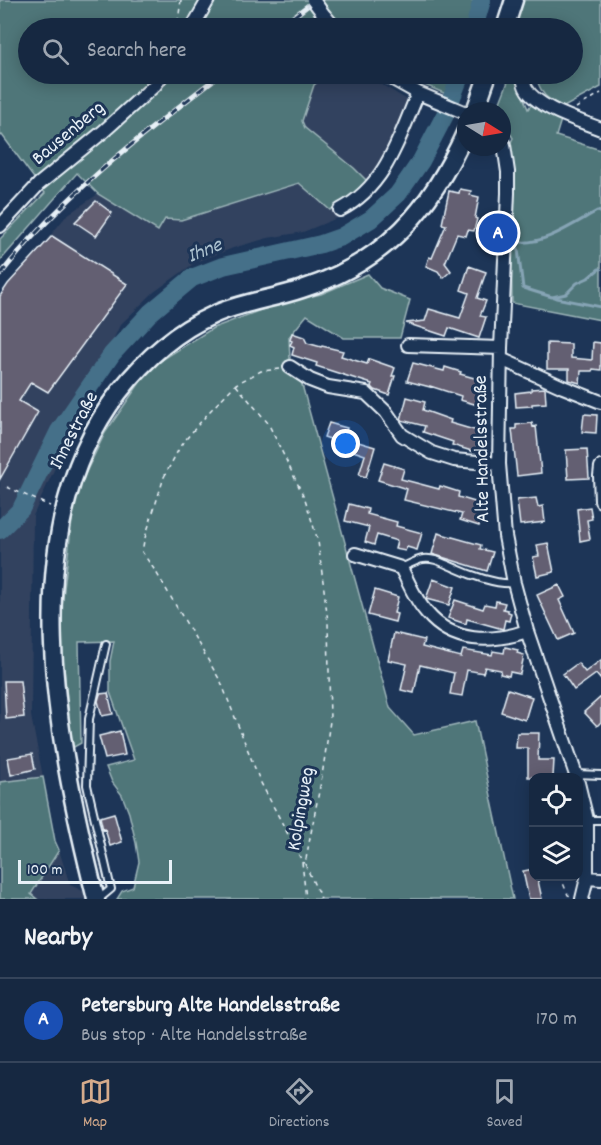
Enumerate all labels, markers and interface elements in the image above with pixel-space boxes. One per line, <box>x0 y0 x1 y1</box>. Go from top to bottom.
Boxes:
search box <box>18 18 583 84</box>
icon: search <box>39 35 72 68</box>
text: Search here <box>87 36 186 67</box>
street label: Bausenberg <box>26 95 112 173</box>
north arrow <box>457 102 511 156</box>
pin: A <box>478 210 518 256</box>
water label: Ihne <box>183 231 229 272</box>
street label: Alte Handelsstraße <box>468 375 498 523</box>
street label: Ihnestraße <box>43 387 107 475</box>
your location <box>331 429 360 458</box>
street label: Kolpingweg <box>281 765 323 853</box>
map controls <box>529 773 583 881</box>
button: locate <box>529 773 583 827</box>
button: layers <box>529 827 583 881</box>
scale bar <box>18 857 172 884</box>
text: 100 m <box>27 859 63 882</box>
text: Nearby <box>24 920 92 957</box>
text: Petersburg Alte Handelsstraße <box>81 991 340 1022</box>
text: A <box>38 1006 49 1034</box>
text: 170 m <box>536 1006 577 1034</box>
text: Bus stop · Alte Handelsstraße <box>81 1022 307 1050</box>
tab: Map <box>79 1075 112 1134</box>
tab: Directions <box>269 1075 329 1134</box>
tab: Saved <box>487 1075 522 1134</box>

